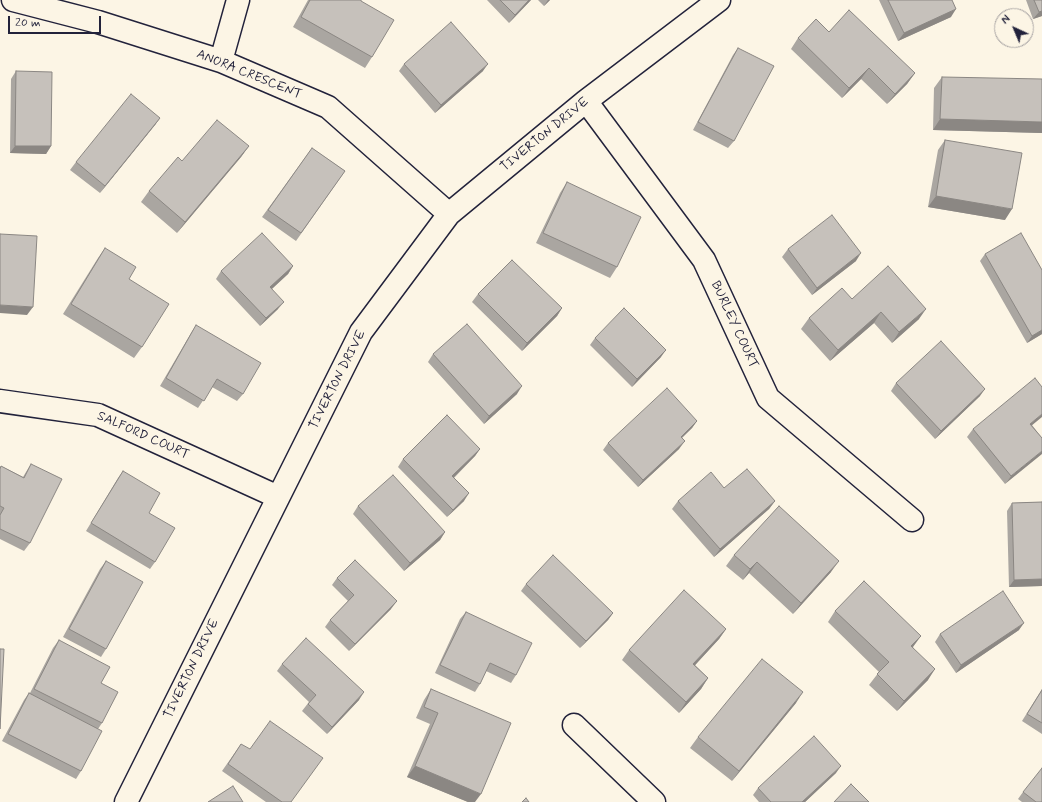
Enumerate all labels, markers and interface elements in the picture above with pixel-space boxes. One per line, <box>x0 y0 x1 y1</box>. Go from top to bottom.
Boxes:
scale bar <box>10 8 103 34</box>
north arrow <box>994 8 1034 48</box>
text: N <box>999 13 1014 28</box>
text: 20 m <box>15 15 41 31</box>
street label: ANORA CRESCENT <box>194 47 304 103</box>
street label: TIVERTON DRIVE <box>498 95 592 175</box>
street label: BURLEY COURT <box>707 279 761 371</box>
street label: TIVERTON DRIVE <box>306 328 370 432</box>
street label: SALFORD COURT <box>95 409 191 463</box>
street label: TIVERTON DRIVE <box>161 616 223 722</box>

